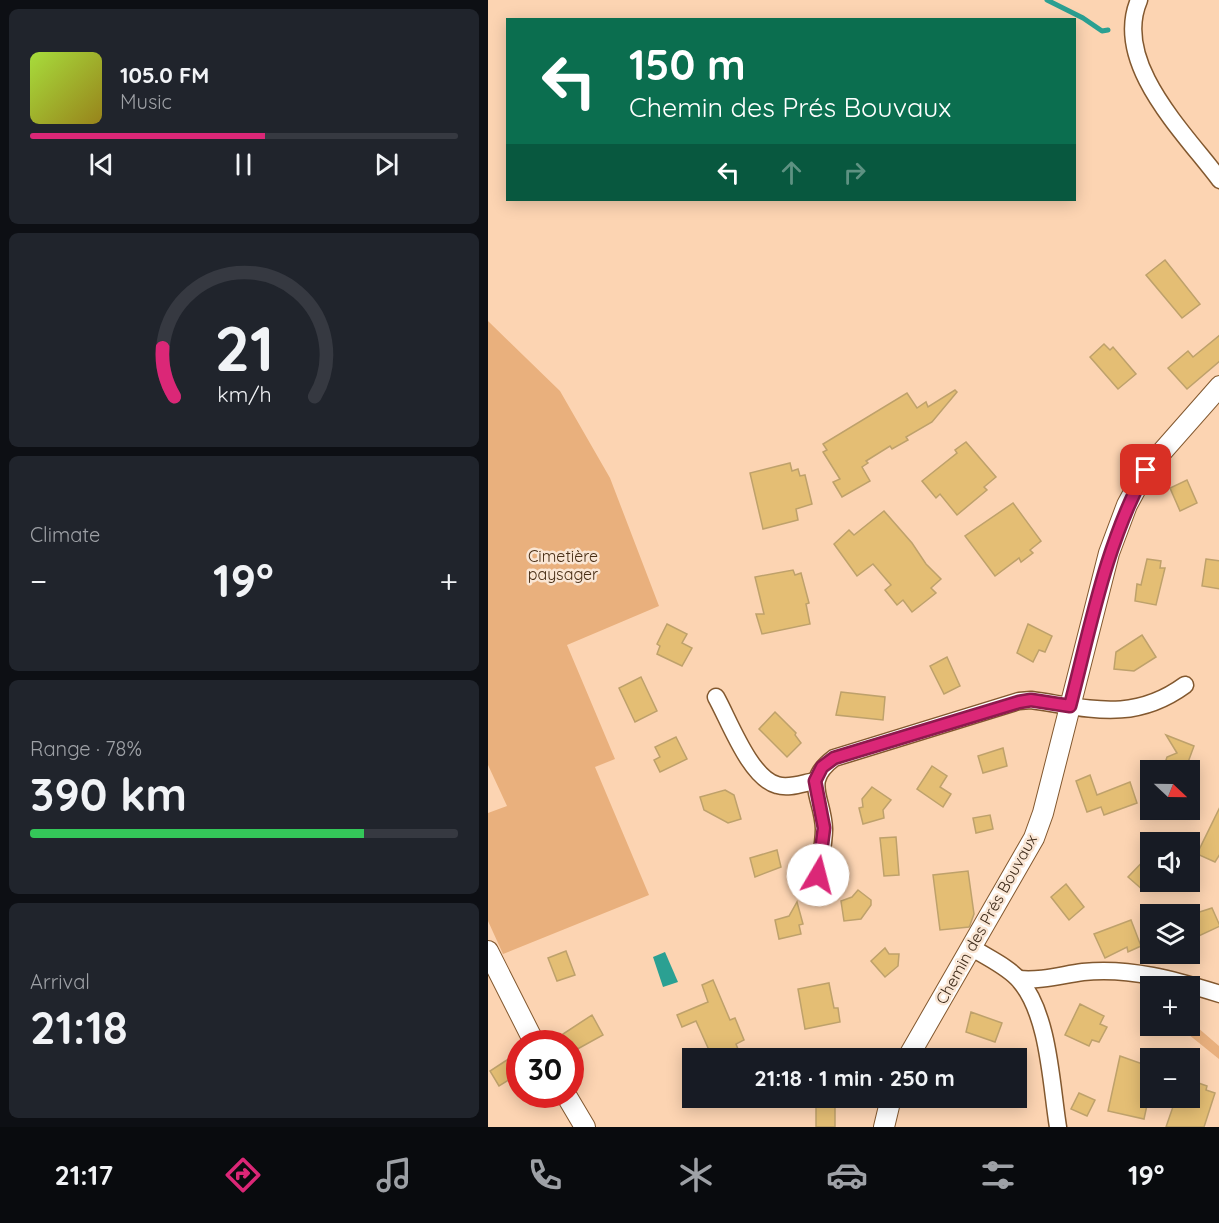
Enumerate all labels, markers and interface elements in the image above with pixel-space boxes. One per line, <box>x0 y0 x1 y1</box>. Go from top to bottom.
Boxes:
text: 150 m <box>629 38 746 91</box>
icon: left <box>530 42 608 120</box>
text: 105.0 FM <box>120 61 209 89</box>
text: Music <box>120 89 172 114</box>
text: Chemin des Prés Bouvaux <box>629 90 951 124</box>
icon: previous <box>85 148 118 181</box>
icon: pause <box>227 148 260 181</box>
icon: next <box>370 148 403 181</box>
icon: left <box>712 156 745 189</box>
icon: ahead <box>775 156 808 189</box>
icon: right <box>838 156 871 189</box>
text: 21 <box>214 309 274 387</box>
text: km/h <box>217 381 271 407</box>
pin <box>1120 444 1171 495</box>
icon: arrive <box>1129 453 1162 486</box>
text: Climate <box>30 522 100 547</box>
park label: Cimetière paysager <box>528 546 598 584</box>
text: 19° <box>213 552 274 608</box>
text: − <box>30 560 47 601</box>
text: + <box>439 560 458 601</box>
text: Range · 78% <box>30 736 142 761</box>
north arrow <box>1140 760 1200 820</box>
map controls <box>1140 760 1200 1108</box>
text: 390 km <box>30 766 187 822</box>
street label: Chemin des Prés Bouvaux <box>931 830 1041 1007</box>
button: sound <box>1140 832 1200 892</box>
position arrow <box>786 843 850 907</box>
button: layers <box>1140 904 1200 964</box>
text: Arrival <box>30 969 90 994</box>
button: + <box>1140 976 1200 1036</box>
text: 21:18 <box>30 999 128 1055</box>
speed limit sign: 30 <box>506 1030 584 1108</box>
button: − <box>1140 1048 1200 1108</box>
text: 21:18 · 1 min · 250 m <box>754 1064 955 1092</box>
icon: directions <box>222 1154 264 1196</box>
icon: music <box>373 1154 415 1196</box>
icon: phone <box>524 1154 566 1196</box>
icon: climate <box>675 1154 717 1196</box>
icon: car <box>826 1154 868 1196</box>
icon: filters <box>977 1154 1019 1196</box>
text: 21:17 <box>54 1158 113 1192</box>
text: 19° <box>1128 1158 1164 1192</box>

